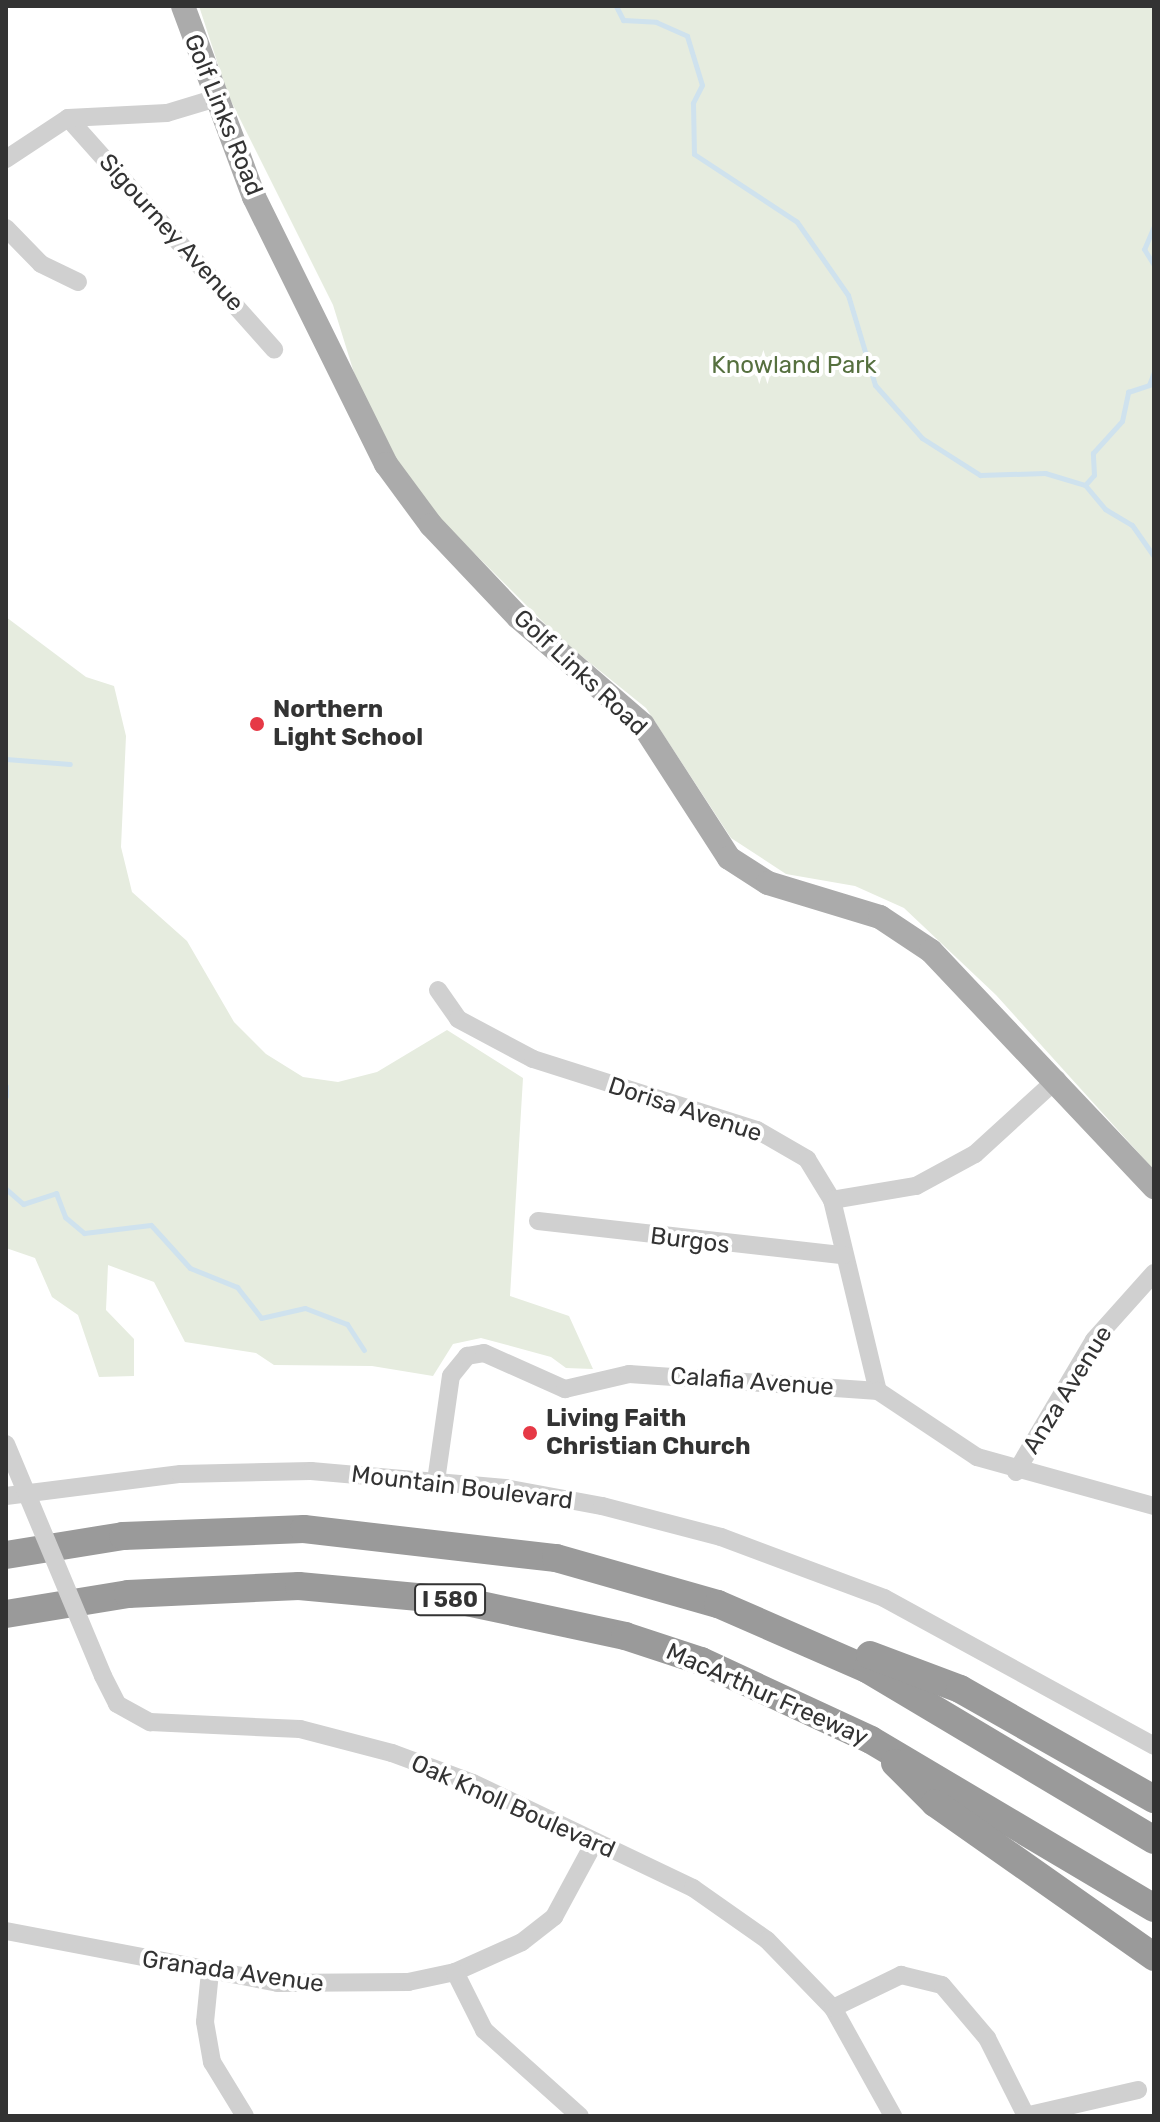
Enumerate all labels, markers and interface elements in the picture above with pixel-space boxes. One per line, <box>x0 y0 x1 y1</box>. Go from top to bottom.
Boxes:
street label: Golf Links Road <box>177 30 269 200</box>
street label: Sigourney Avenue <box>92 148 250 318</box>
park label: Knowland Park <box>711 352 877 380</box>
street label: Golf Links Road <box>507 604 653 742</box>
place label: Northern Light School <box>273 696 423 752</box>
marker: Northern Light School <box>248 715 266 733</box>
street label: Dorisa Avenue <box>604 1071 766 1149</box>
street label: Burgos <box>649 1222 731 1260</box>
street label: Anza Avenue <box>1017 1320 1119 1460</box>
street label: Calafia Avenue <box>669 1362 835 1402</box>
place label: Living Faith Christian Church <box>546 1405 751 1461</box>
marker: Living Faith Christian Church <box>521 1424 539 1442</box>
street label: Mountain Boulevard <box>350 1460 574 1516</box>
road number: I 580 <box>414 1582 486 1618</box>
street label: MacArthur Freeway <box>661 1637 873 1753</box>
street label: Oak Knoll Boulevard <box>406 1749 620 1865</box>
street label: Granada Avenue <box>140 1945 326 1999</box>

